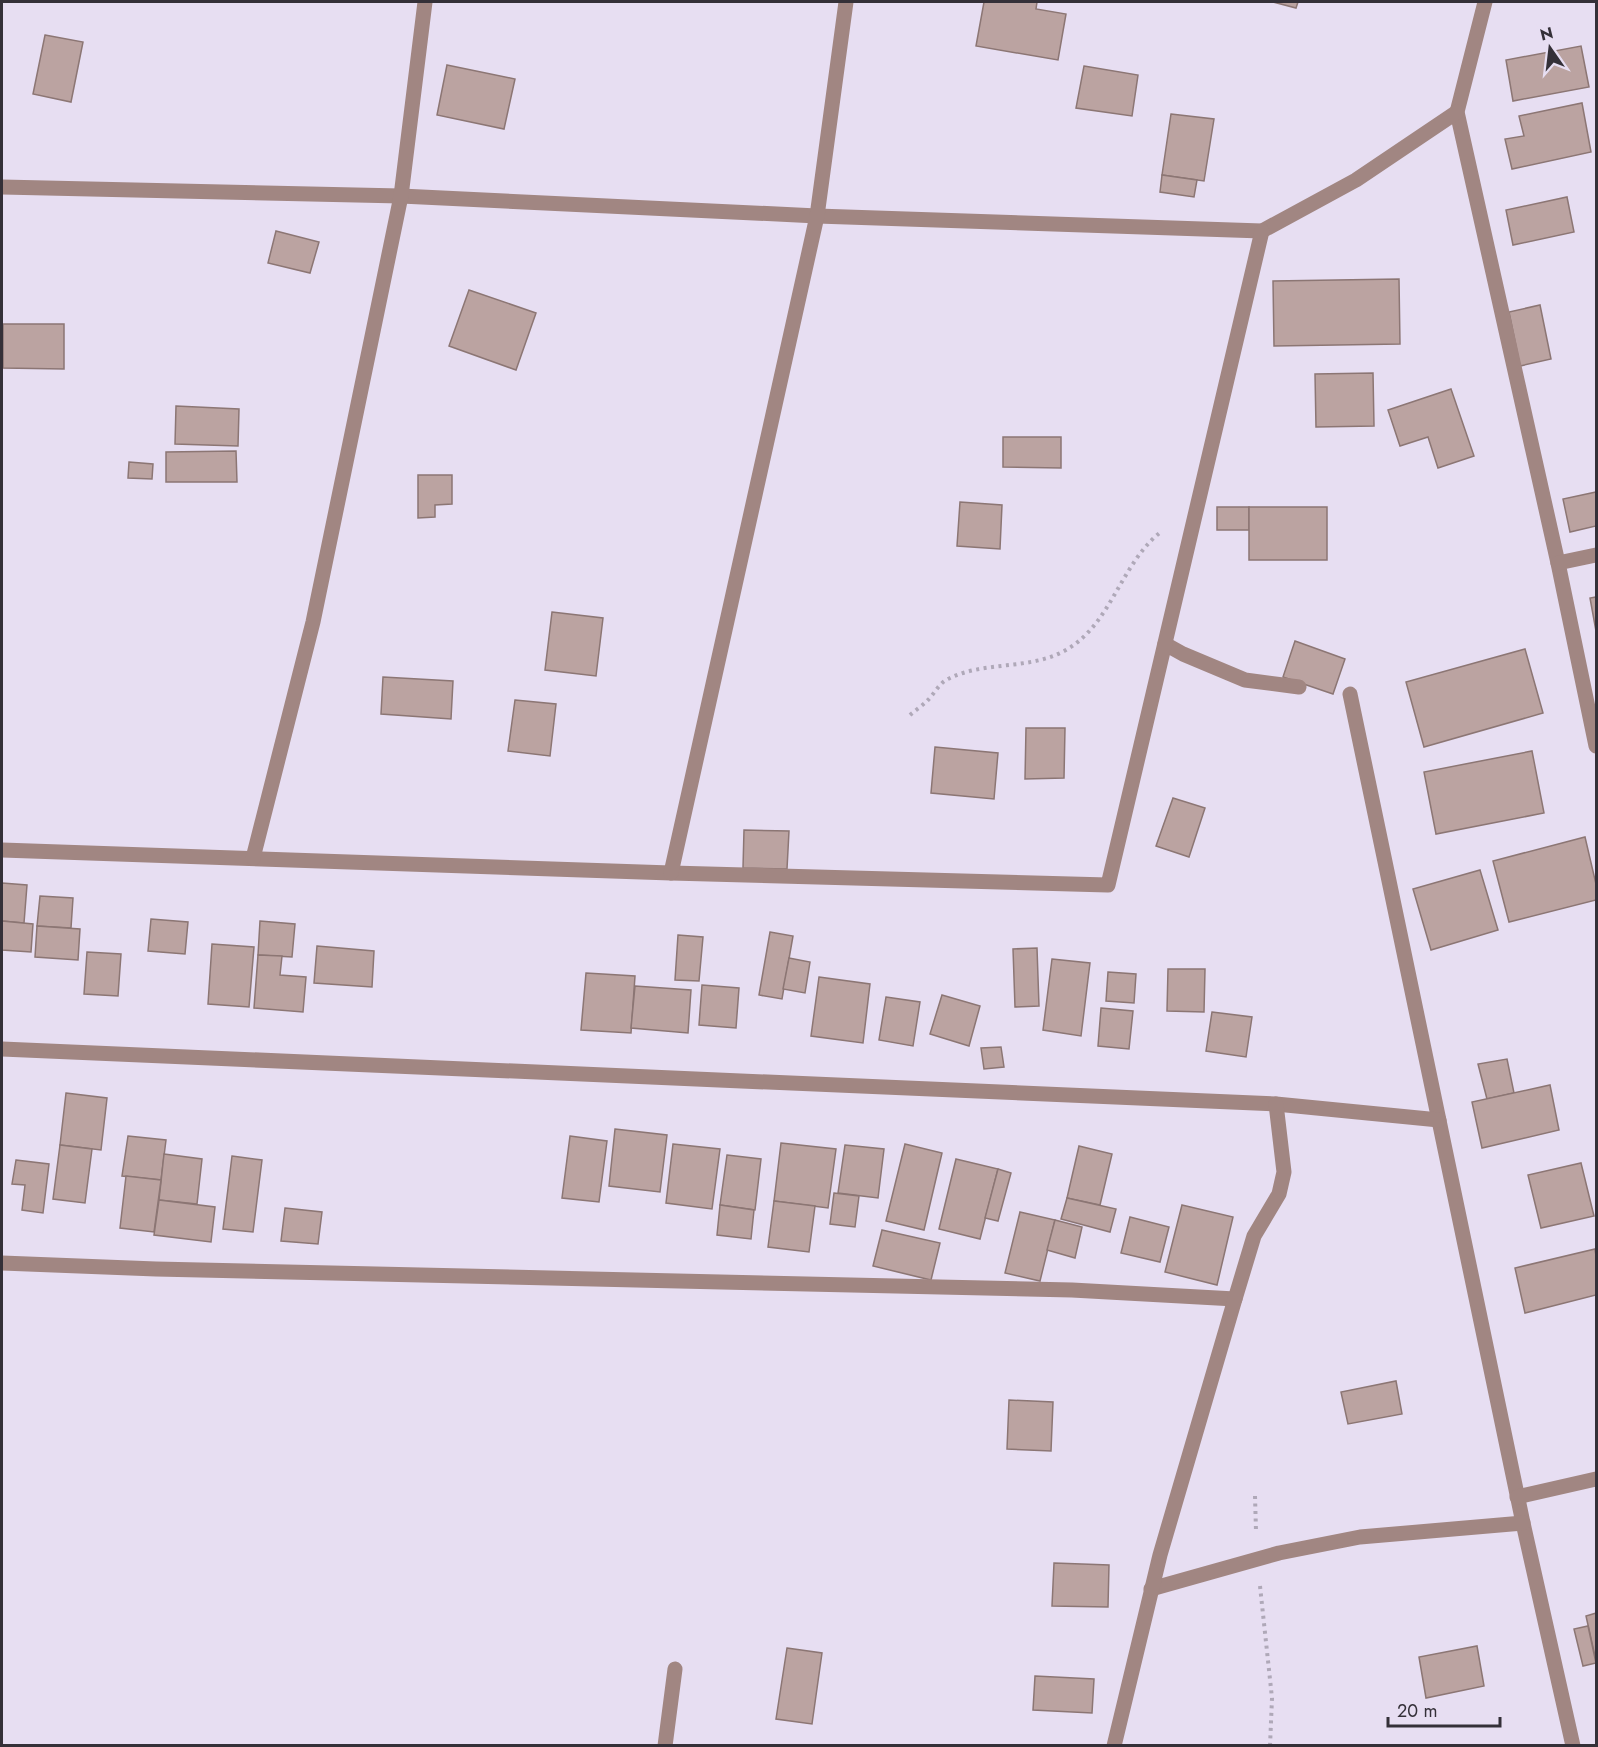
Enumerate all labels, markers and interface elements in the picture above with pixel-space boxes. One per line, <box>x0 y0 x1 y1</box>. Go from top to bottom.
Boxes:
north arrow <box>1520 18 1580 78</box>
text: N <box>1538 21 1555 47</box>
scale bar <box>1388 1690 1500 1728</box>
text: 20 m <box>1397 1698 1437 1724</box>

